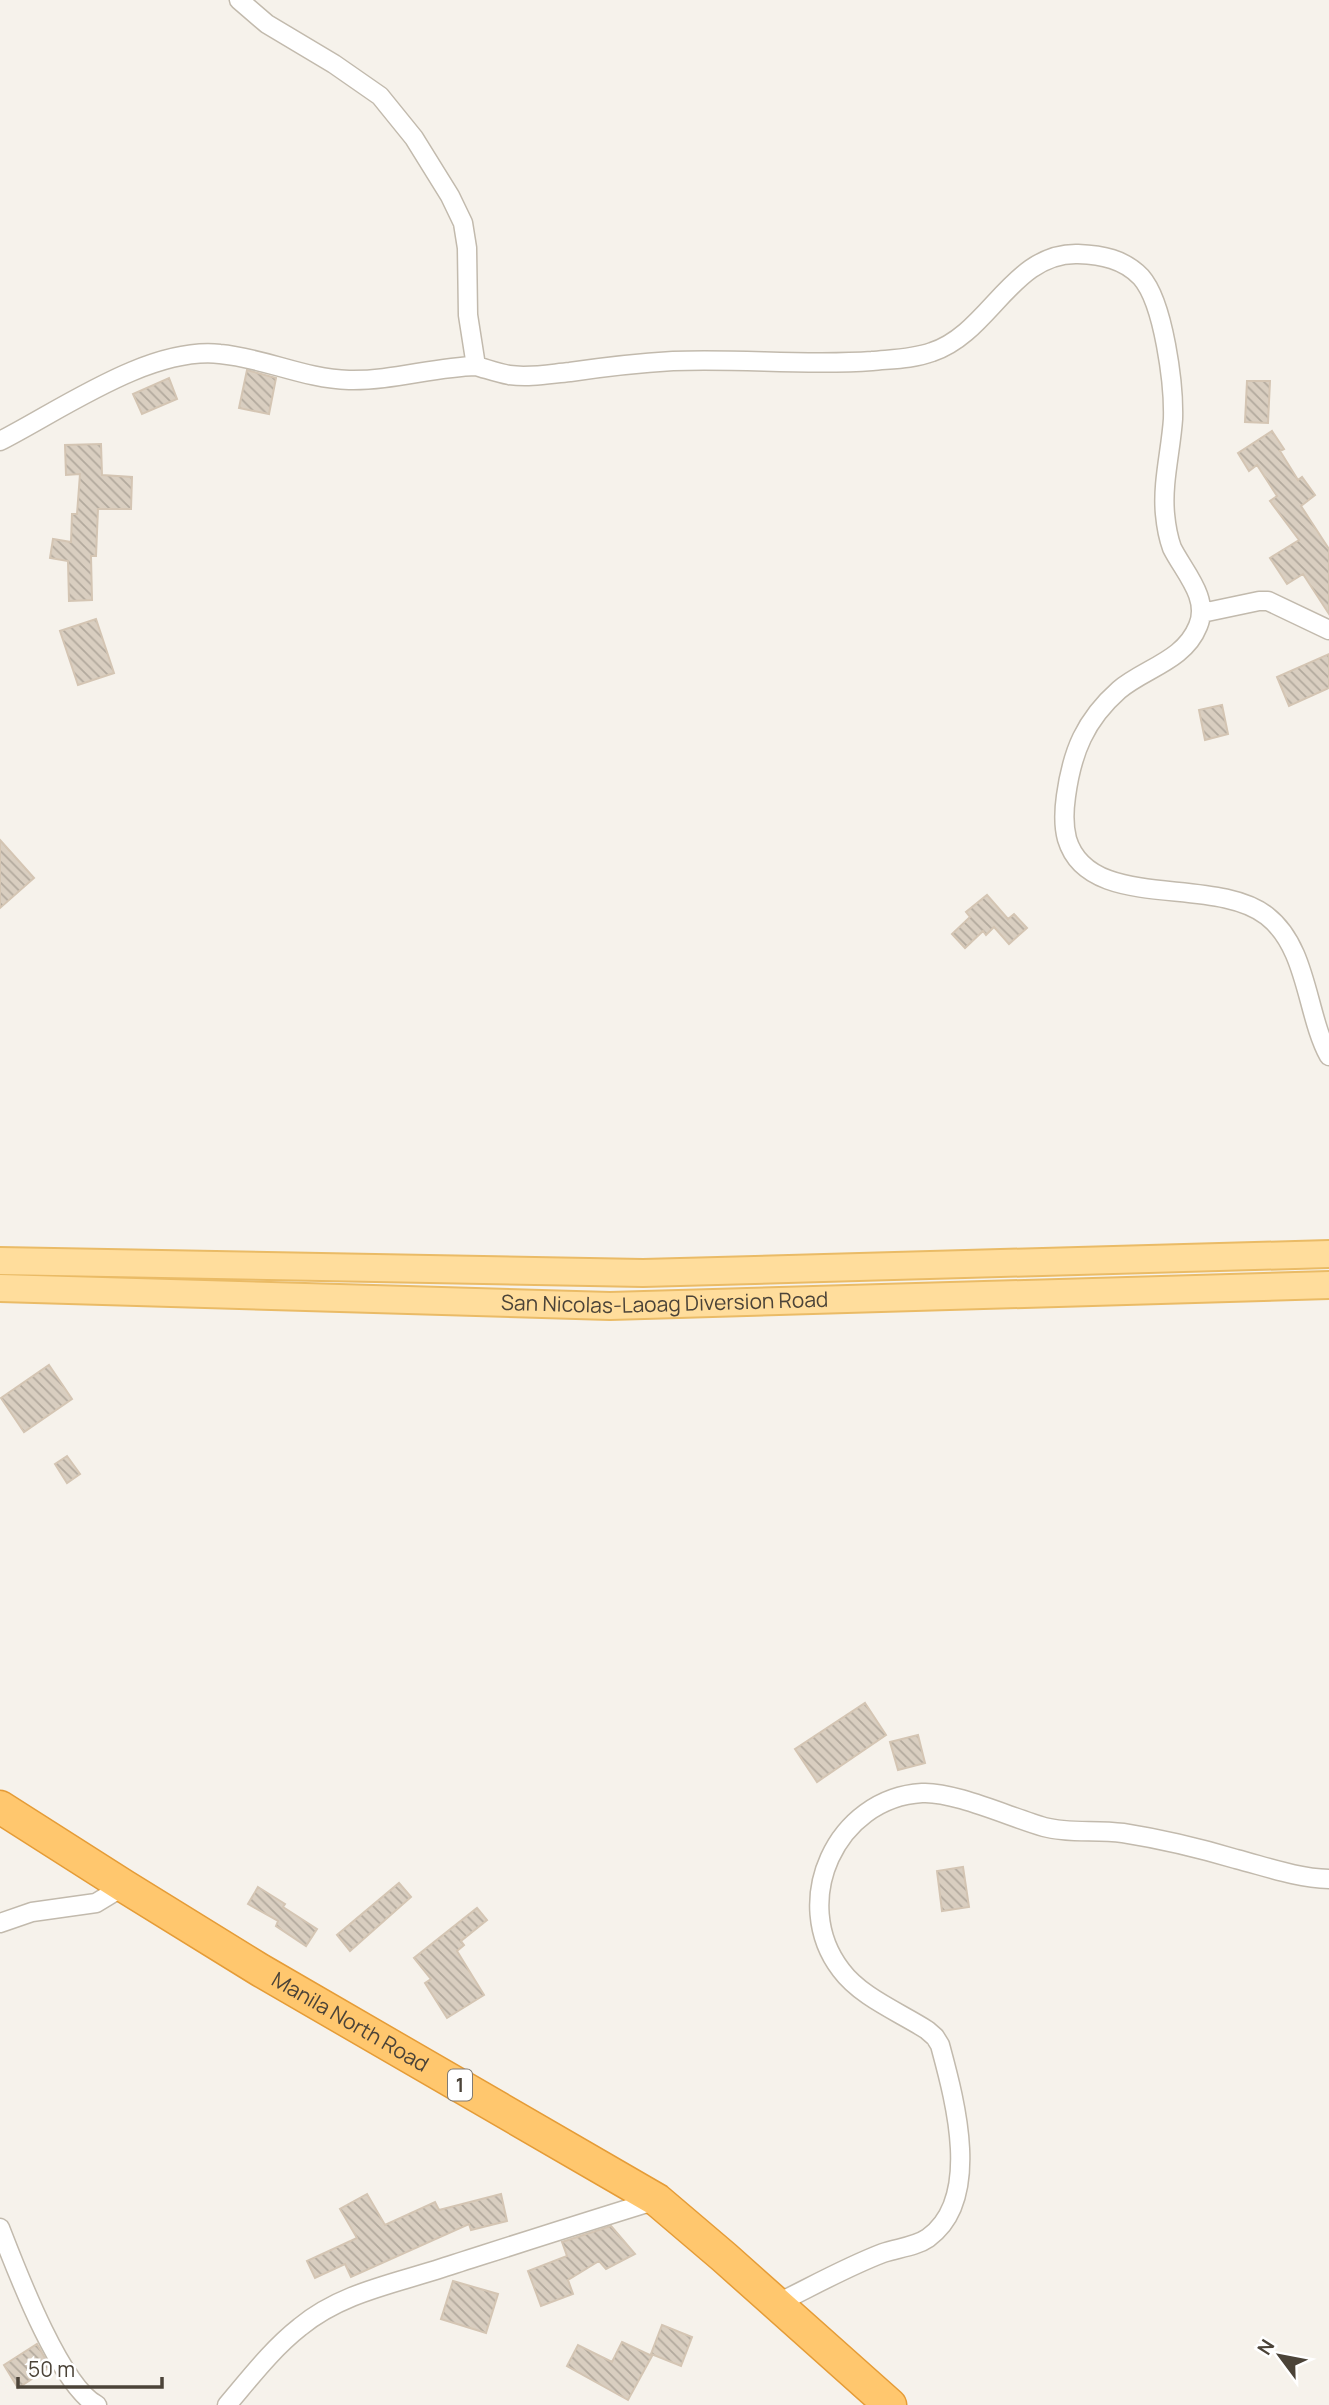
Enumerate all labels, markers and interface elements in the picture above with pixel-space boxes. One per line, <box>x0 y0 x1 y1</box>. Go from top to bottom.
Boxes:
street label: San Nicolas-Laoag Diversion Road <box>501 1285 829 1319</box>
street label: Manila North Road <box>267 1965 434 2078</box>
road number: 1 <box>448 2070 472 2100</box>
north arrow <box>1245 2321 1315 2391</box>
text: N <box>1251 2334 1280 2360</box>
scale bar <box>18 2346 161 2390</box>
text: 50 m <box>28 2355 75 2383</box>

